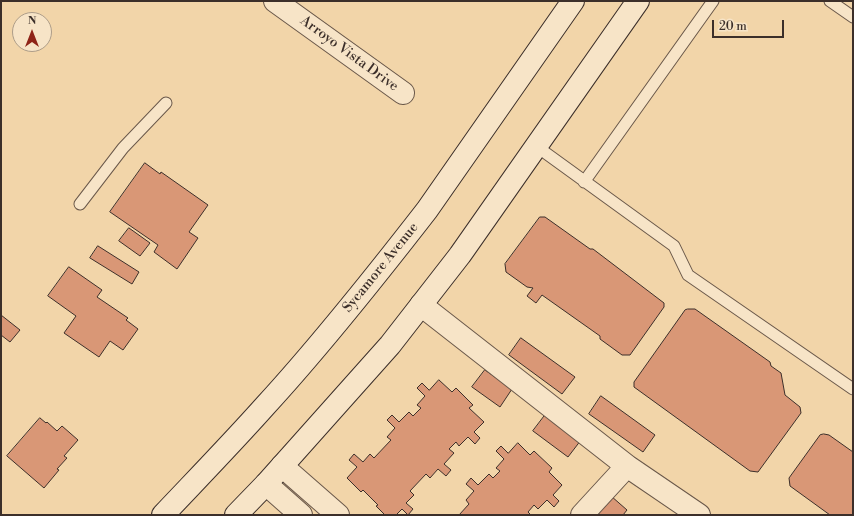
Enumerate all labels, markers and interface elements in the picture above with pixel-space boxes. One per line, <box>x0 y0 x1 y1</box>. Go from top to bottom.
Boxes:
north arrow <box>12 12 52 52</box>
scale bar <box>714 12 786 38</box>
street label: Arroyo Vista Drive <box>297 13 401 95</box>
text: N <box>28 14 36 28</box>
text: 20 m <box>719 19 747 34</box>
street label: Sycamore Avenue <box>340 220 422 316</box>

